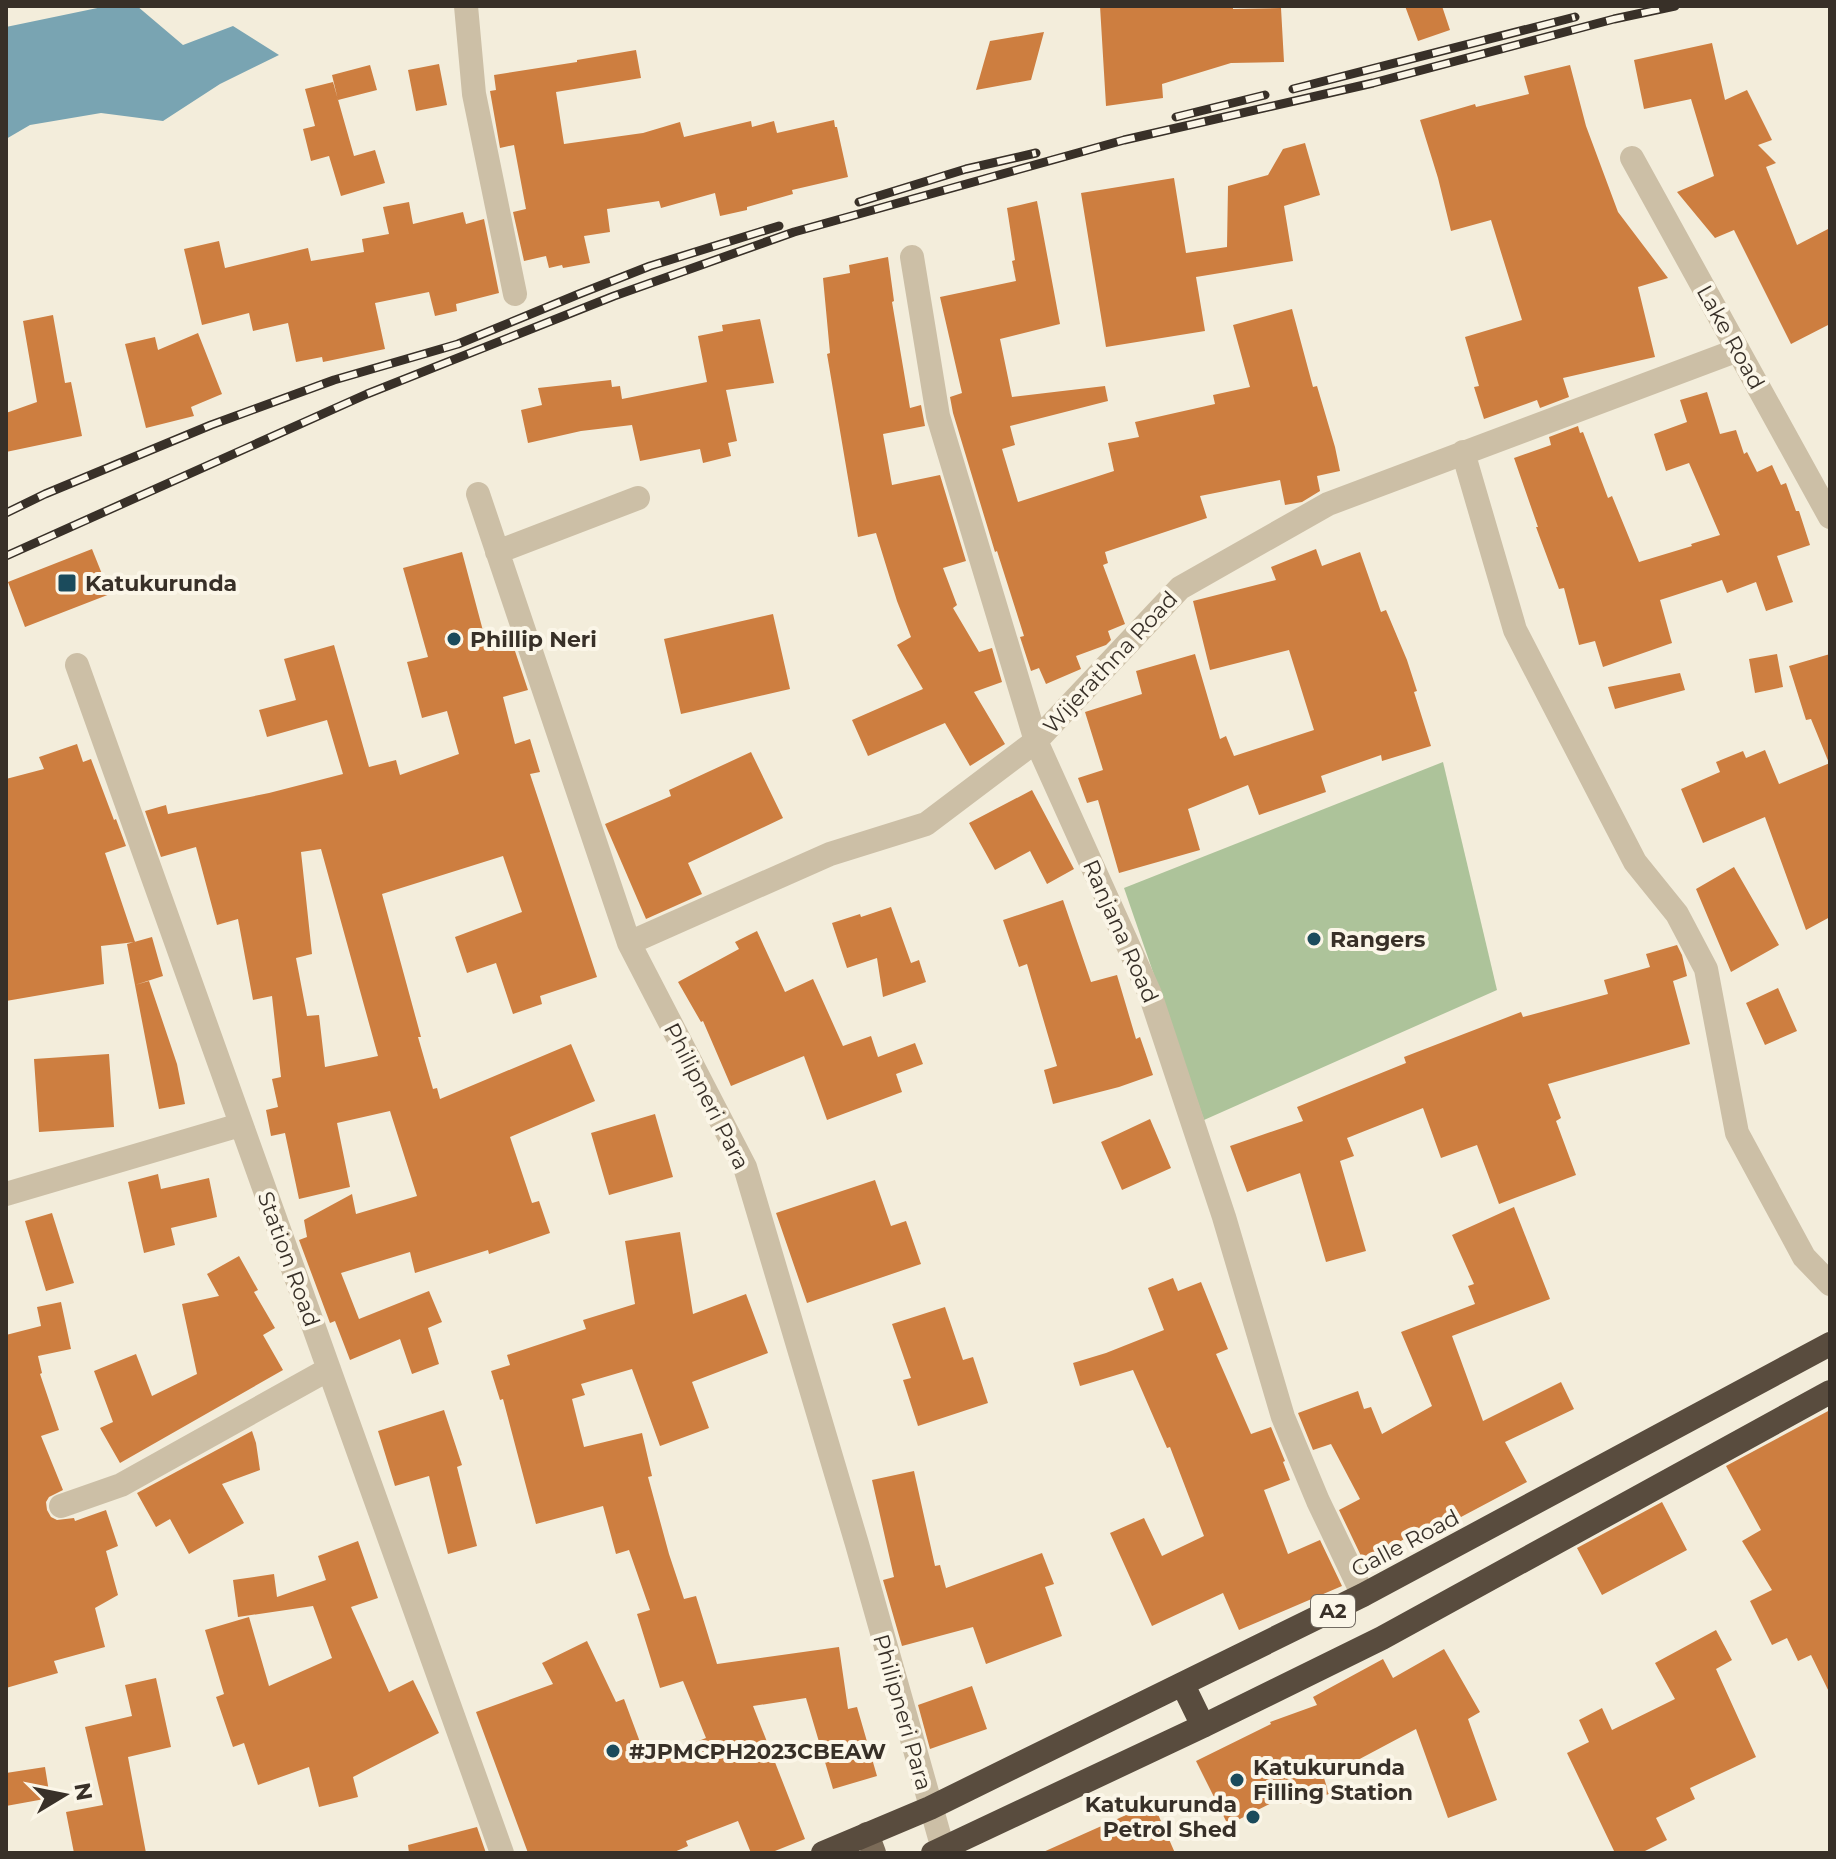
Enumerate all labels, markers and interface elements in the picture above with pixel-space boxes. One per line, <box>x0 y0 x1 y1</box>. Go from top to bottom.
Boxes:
street label: Lake Road <box>1691 280 1770 394</box>
place label: Katukurunda <box>85 570 237 597</box>
marker: Katukurunda <box>56 572 78 594</box>
street label: Wijerathna Road <box>1037 585 1183 739</box>
place label: Phillip Neri <box>470 626 597 653</box>
marker: Phillip Neri <box>445 630 463 648</box>
street label: Ranjana Road <box>1077 855 1164 1007</box>
place label: Rangers <box>1330 926 1426 953</box>
marker: Rangers <box>1305 930 1323 948</box>
street label: Philipneri Para <box>658 1018 755 1174</box>
street label: Station Road <box>252 1188 325 1330</box>
street label: Galle Road <box>1347 1504 1464 1583</box>
road number: A2 <box>1311 1595 1355 1627</box>
street label: Philipneri Para <box>867 1631 938 1793</box>
place label: #JPMCPH2023CBEAW <box>629 1738 887 1765</box>
marker: #JPMCPH2023CBEAW <box>604 1742 622 1760</box>
place label: Katukurunda Filling Station <box>1253 1754 1413 1806</box>
north arrow <box>24 1755 104 1835</box>
marker: Katukurunda Filling Station <box>1228 1771 1246 1789</box>
text: N <box>68 1781 98 1803</box>
place label: Katukurunda Petrol Shed <box>1085 1791 1237 1843</box>
marker: Katukurunda Petrol Shed <box>1244 1808 1262 1826</box>

